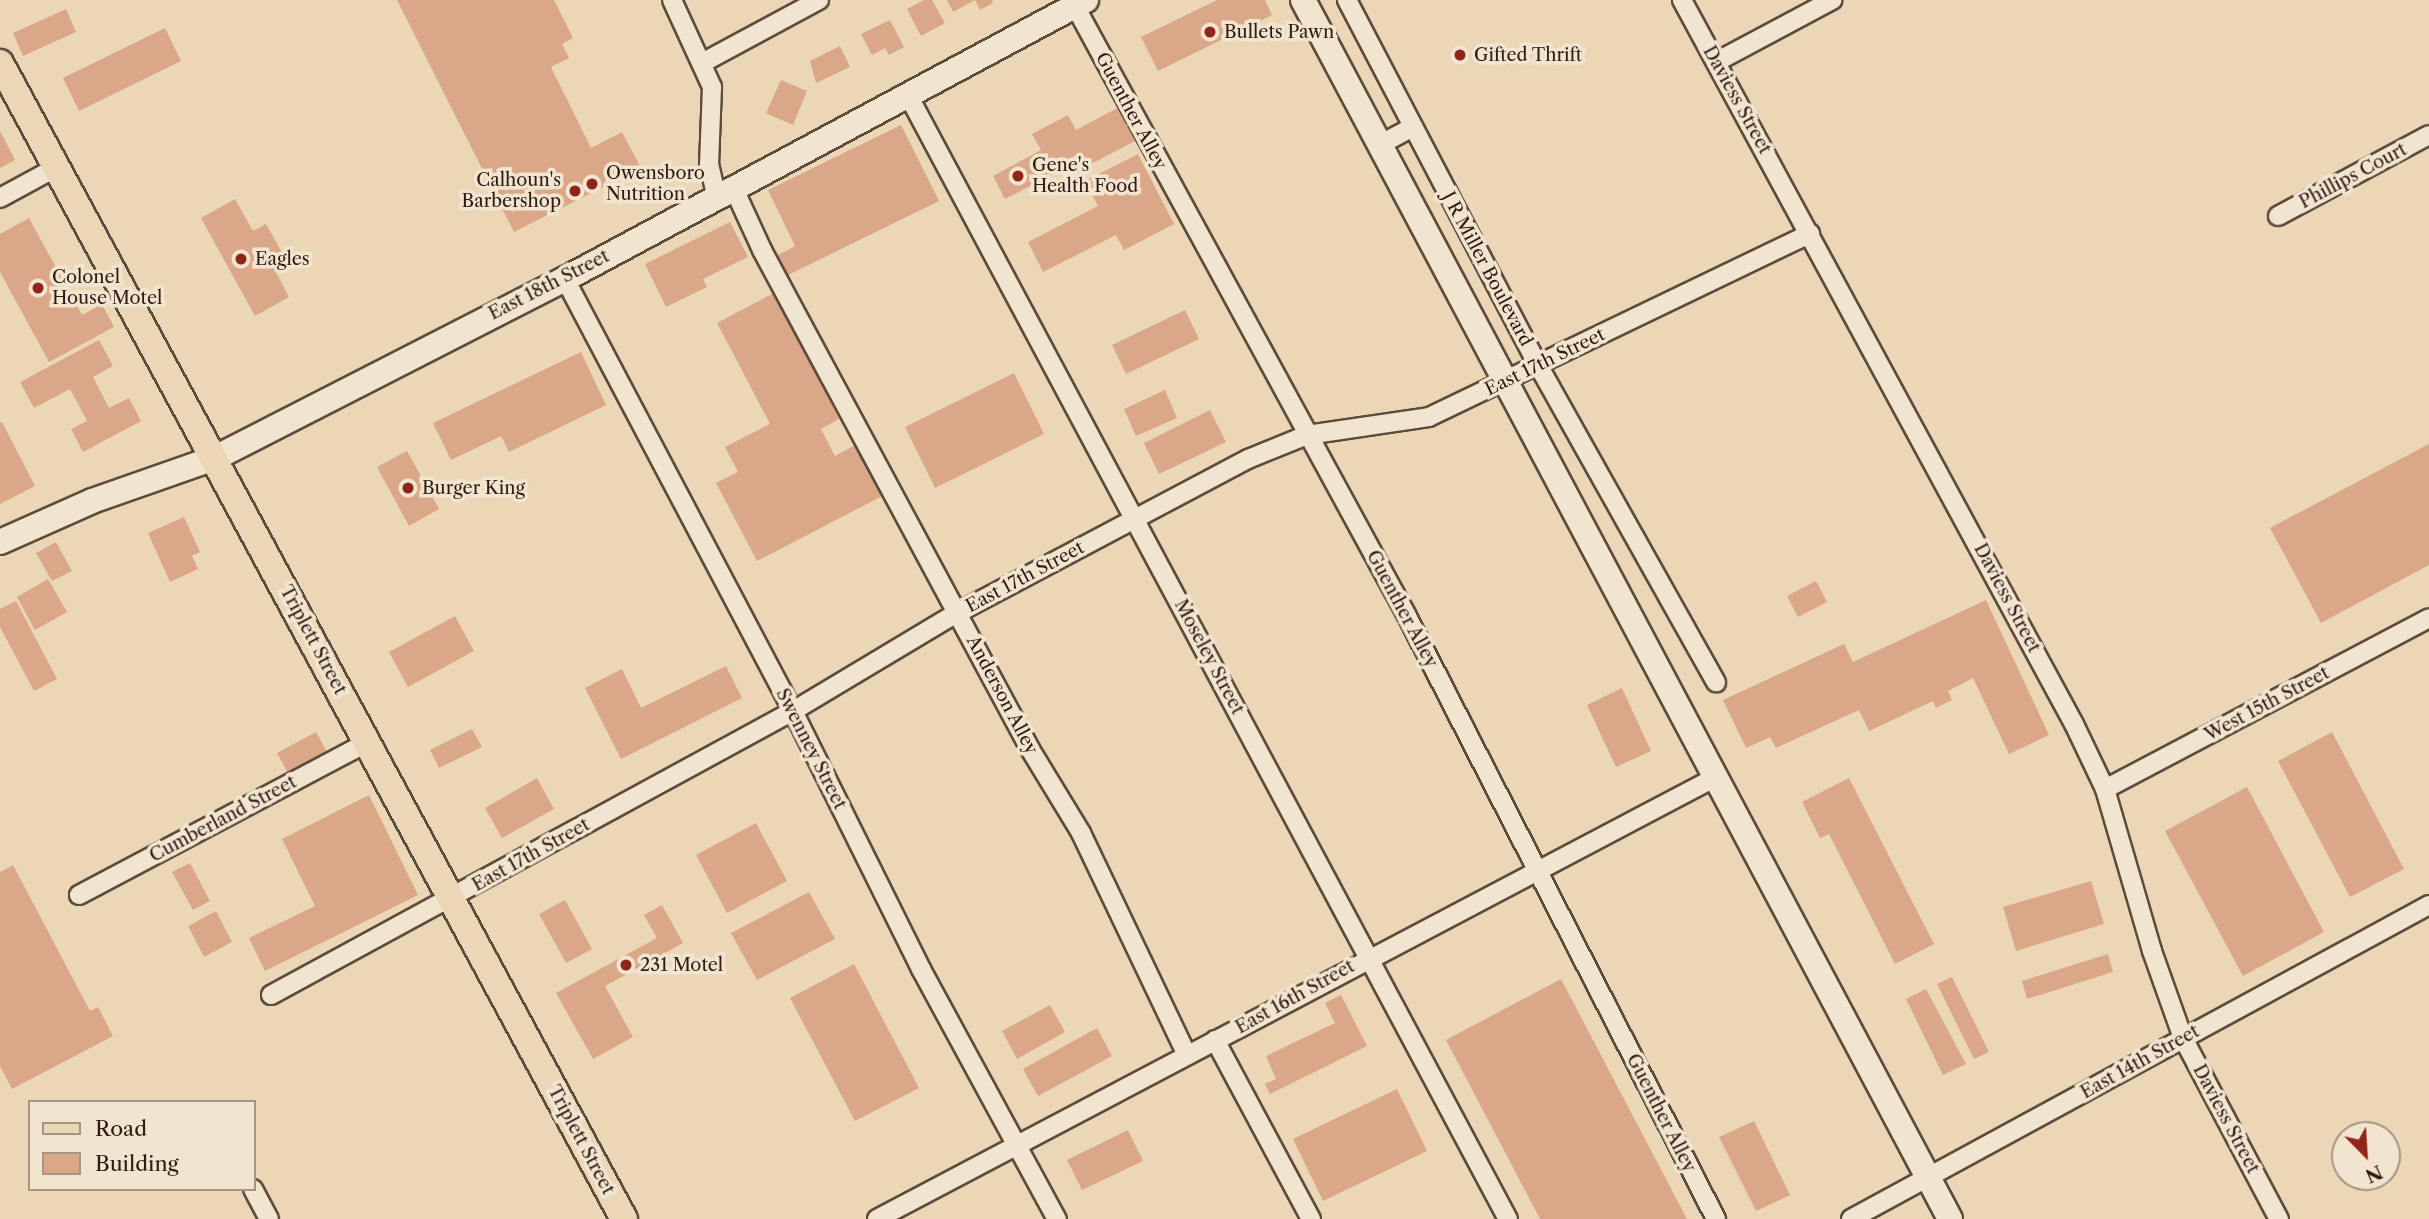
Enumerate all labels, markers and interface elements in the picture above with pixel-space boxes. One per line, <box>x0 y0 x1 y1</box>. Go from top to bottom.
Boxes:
place label: Bullets Pawn <box>1224 21 1334 43</box>
marker: Bullets Pawn <box>1202 24 1218 40</box>
street label: Daviess Street <box>1698 42 1776 158</box>
place label: Gifted Thrift <box>1474 44 1583 66</box>
marker: Gifted Thrift <box>1452 47 1468 63</box>
street label: Guenther Alley <box>1091 48 1171 174</box>
street label: Phillips Court <box>2296 139 2410 213</box>
place label: Gene's Health Food <box>1032 155 1138 198</box>
place label: Owensboro Nutrition <box>606 163 705 206</box>
marker: Gene's Health Food <box>1010 168 1026 184</box>
place label: Calhoun's Barbershop <box>462 170 561 212</box>
marker: Owensboro Nutrition <box>584 176 600 192</box>
marker: Calhoun's Barbershop <box>567 183 583 199</box>
street label: J R Miller Boulevard <box>1437 188 1537 350</box>
street label: East 18th Street <box>485 245 613 325</box>
place label: Eagles <box>255 248 310 270</box>
marker: Eagles <box>233 251 249 267</box>
place label: Colonel House Motel <box>52 267 162 310</box>
marker: Colonel House Motel <box>30 280 46 296</box>
street label: East 17th Street <box>1482 324 1608 400</box>
place label: Burger King <box>422 477 525 499</box>
marker: Burger King <box>400 480 416 496</box>
street label: East 17th Street <box>962 537 1088 617</box>
street label: Daviess Street <box>1969 540 2045 656</box>
street label: Guenther Alley <box>1362 546 1442 672</box>
street label: Triplett Street <box>275 582 351 698</box>
street label: Moseley Street <box>1170 596 1248 718</box>
street label: Anderson Alley <box>961 632 1043 758</box>
street label: West 15th Street <box>2201 662 2333 746</box>
street label: Swenney Street <box>771 685 851 813</box>
street label: Cumberland Street <box>146 771 300 867</box>
street label: East 17th Street <box>469 814 593 896</box>
place label: 231 Motel <box>640 954 723 976</box>
street label: East 16th Street <box>1232 955 1358 1039</box>
marker: 231 Motel <box>618 957 634 973</box>
street label: East 14th Street <box>2077 1021 2203 1103</box>
street label: Guenther Alley <box>1622 1050 1700 1176</box>
street label: Daviess Street <box>2188 1061 2264 1177</box>
street label: Triplett Street <box>543 1082 619 1198</box>
legend <box>28 1100 256 1191</box>
text: Road <box>95 1116 147 1141</box>
north arrow <box>2331 1121 2401 1191</box>
text: Building <box>95 1151 179 1176</box>
text: N <box>2362 1160 2386 1188</box>

